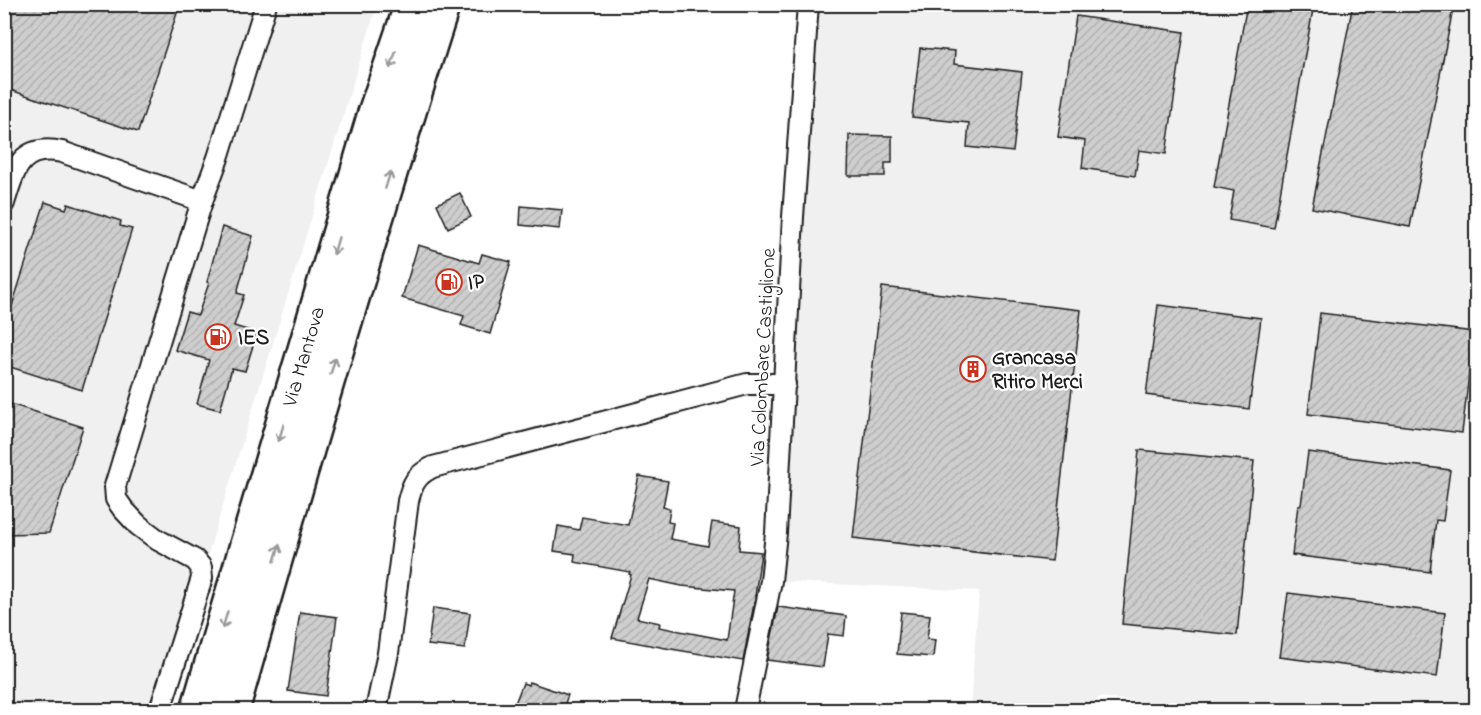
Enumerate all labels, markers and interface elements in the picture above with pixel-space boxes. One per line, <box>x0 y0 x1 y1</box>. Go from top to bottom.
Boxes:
one-way arrow <box>387 50 398 69</box>
one-way arrow <box>383 170 394 189</box>
one-way arrow <box>330 237 341 256</box>
street label: Via Colombare Castiglione <box>743 247 787 468</box>
fuel station icon: IP <box>434 267 464 297</box>
place label: IP <box>468 269 484 299</box>
street label: Via Mantova <box>276 303 334 411</box>
fuel station icon: IES <box>203 322 233 352</box>
place label: IES <box>238 324 270 354</box>
place label: Grancasa Ritiro Merci <box>992 344 1083 398</box>
building icon: Grancasa Ritiro Merci <box>958 354 988 384</box>
one-way arrow <box>328 357 339 376</box>
one-way arrow <box>275 424 286 443</box>
one-way arrow <box>272 544 283 563</box>
one-way arrow <box>219 610 230 629</box>

